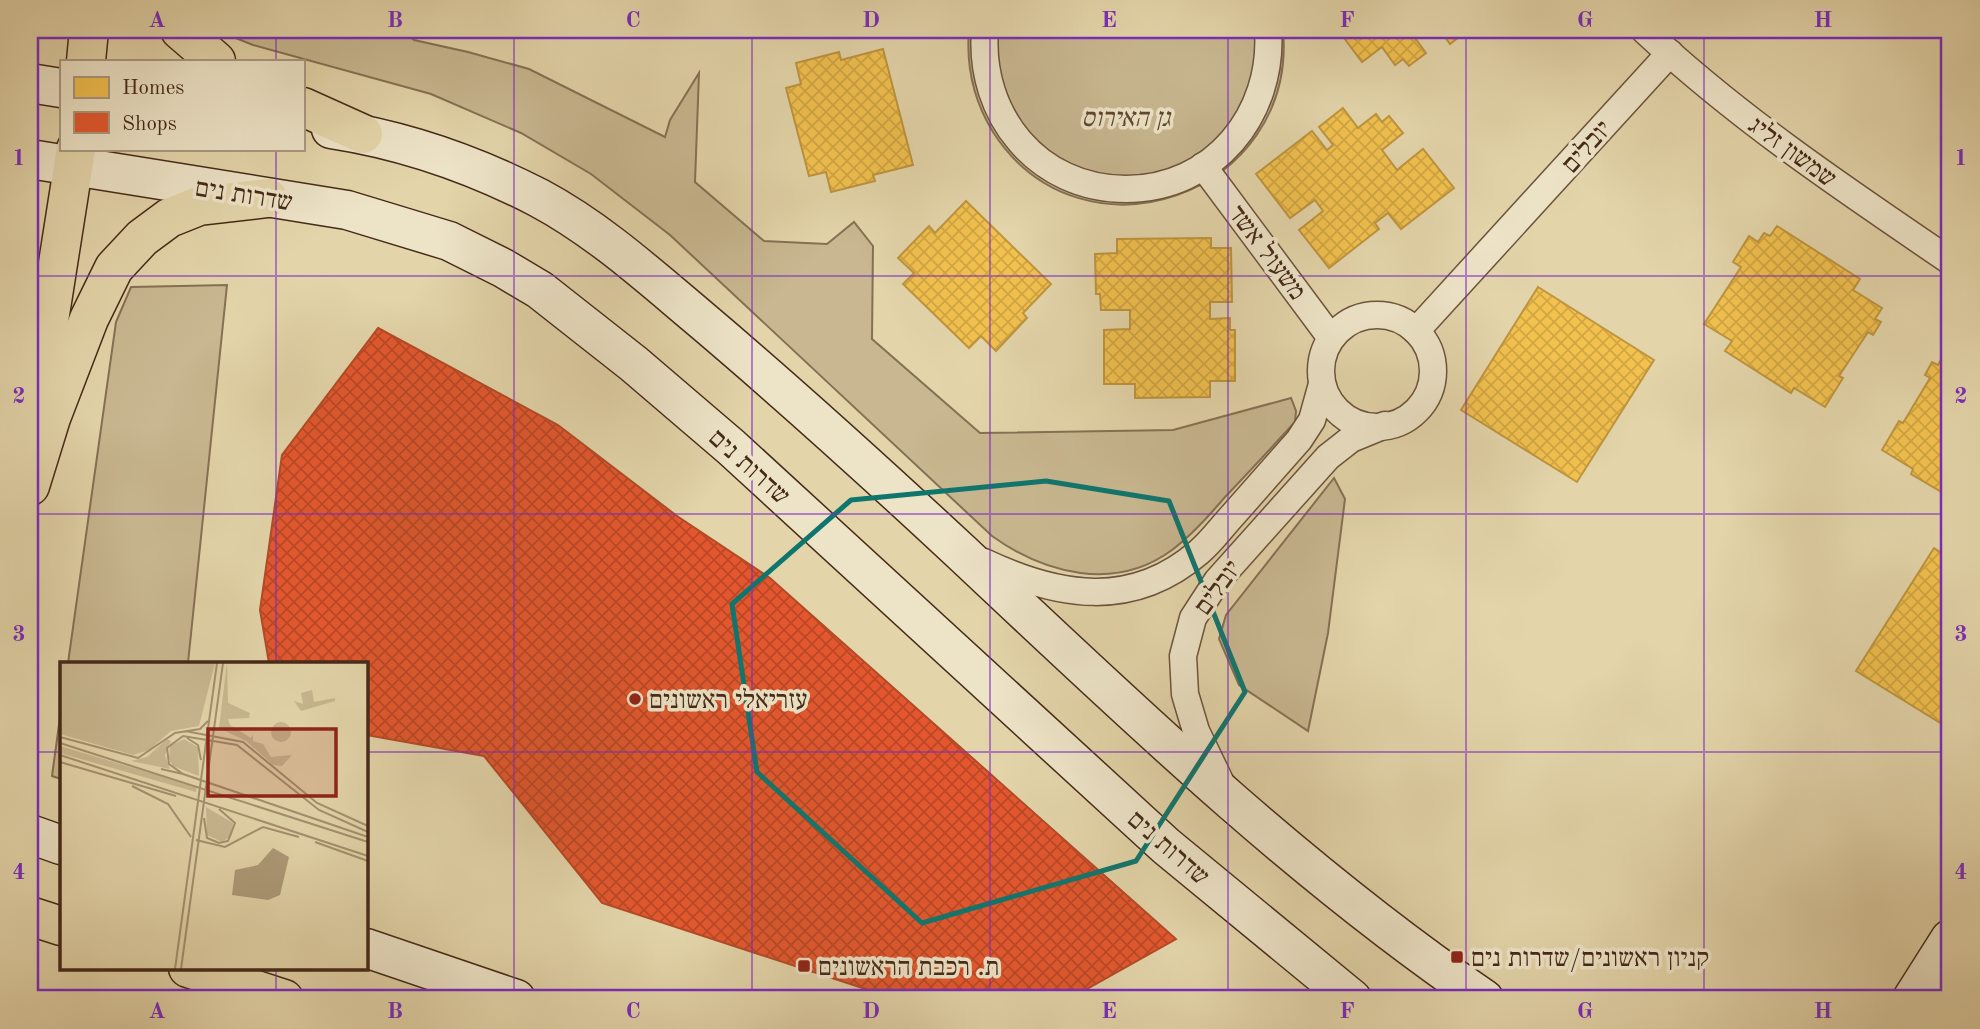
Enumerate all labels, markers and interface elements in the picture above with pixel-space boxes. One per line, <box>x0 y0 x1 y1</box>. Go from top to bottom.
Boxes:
text: A <box>148 9 166 32</box>
text: B <box>387 9 403 32</box>
text: C <box>625 9 641 32</box>
text: D <box>862 9 880 32</box>
text: E <box>1101 9 1117 32</box>
text: F <box>1339 9 1355 32</box>
text: G <box>1577 9 1593 32</box>
text: H <box>1814 9 1832 32</box>
legend <box>60 60 304 150</box>
text: Homes <box>122 78 184 99</box>
park label: גן האירוס <box>1082 106 1172 132</box>
street label: שמשון זליג <box>1743 112 1841 193</box>
text: Shops <box>122 114 177 135</box>
street label: יובלים <box>1557 116 1617 178</box>
text: 1 <box>12 147 26 170</box>
text: 1 <box>1954 147 1968 170</box>
street label: שדרות נים <box>193 175 294 217</box>
street label: משעול אשד <box>1223 201 1311 305</box>
text: 2 <box>12 385 26 408</box>
text: 2 <box>1954 385 1968 408</box>
street label: שדרות נים <box>703 425 794 510</box>
street label: יובלים <box>1190 556 1247 620</box>
text: 3 <box>12 623 26 646</box>
text: 3 <box>1954 623 1968 646</box>
inset map <box>60 662 368 970</box>
place label: עזריאלי ראשונים <box>649 687 807 714</box>
marker: עזריאלי ראשונים <box>627 691 643 707</box>
street label: שדרות נים <box>1122 806 1213 891</box>
text: 4 <box>12 861 26 884</box>
text: 4 <box>1954 861 1968 884</box>
place label: קניון ראשונים/שדרות נים <box>1471 946 1709 972</box>
marker: קניון ראשונים/שדרות נים <box>1449 949 1465 965</box>
place label: ת. רכבת הראשונים <box>818 955 999 981</box>
marker: ת. רכבת הראשונים <box>796 958 812 974</box>
text: A <box>148 1000 166 1023</box>
text: B <box>387 1000 403 1023</box>
text: C <box>625 1000 641 1023</box>
text: D <box>862 1000 880 1023</box>
text: E <box>1101 1000 1117 1023</box>
text: F <box>1339 1000 1355 1023</box>
text: G <box>1577 1000 1593 1023</box>
text: H <box>1814 1000 1832 1023</box>

